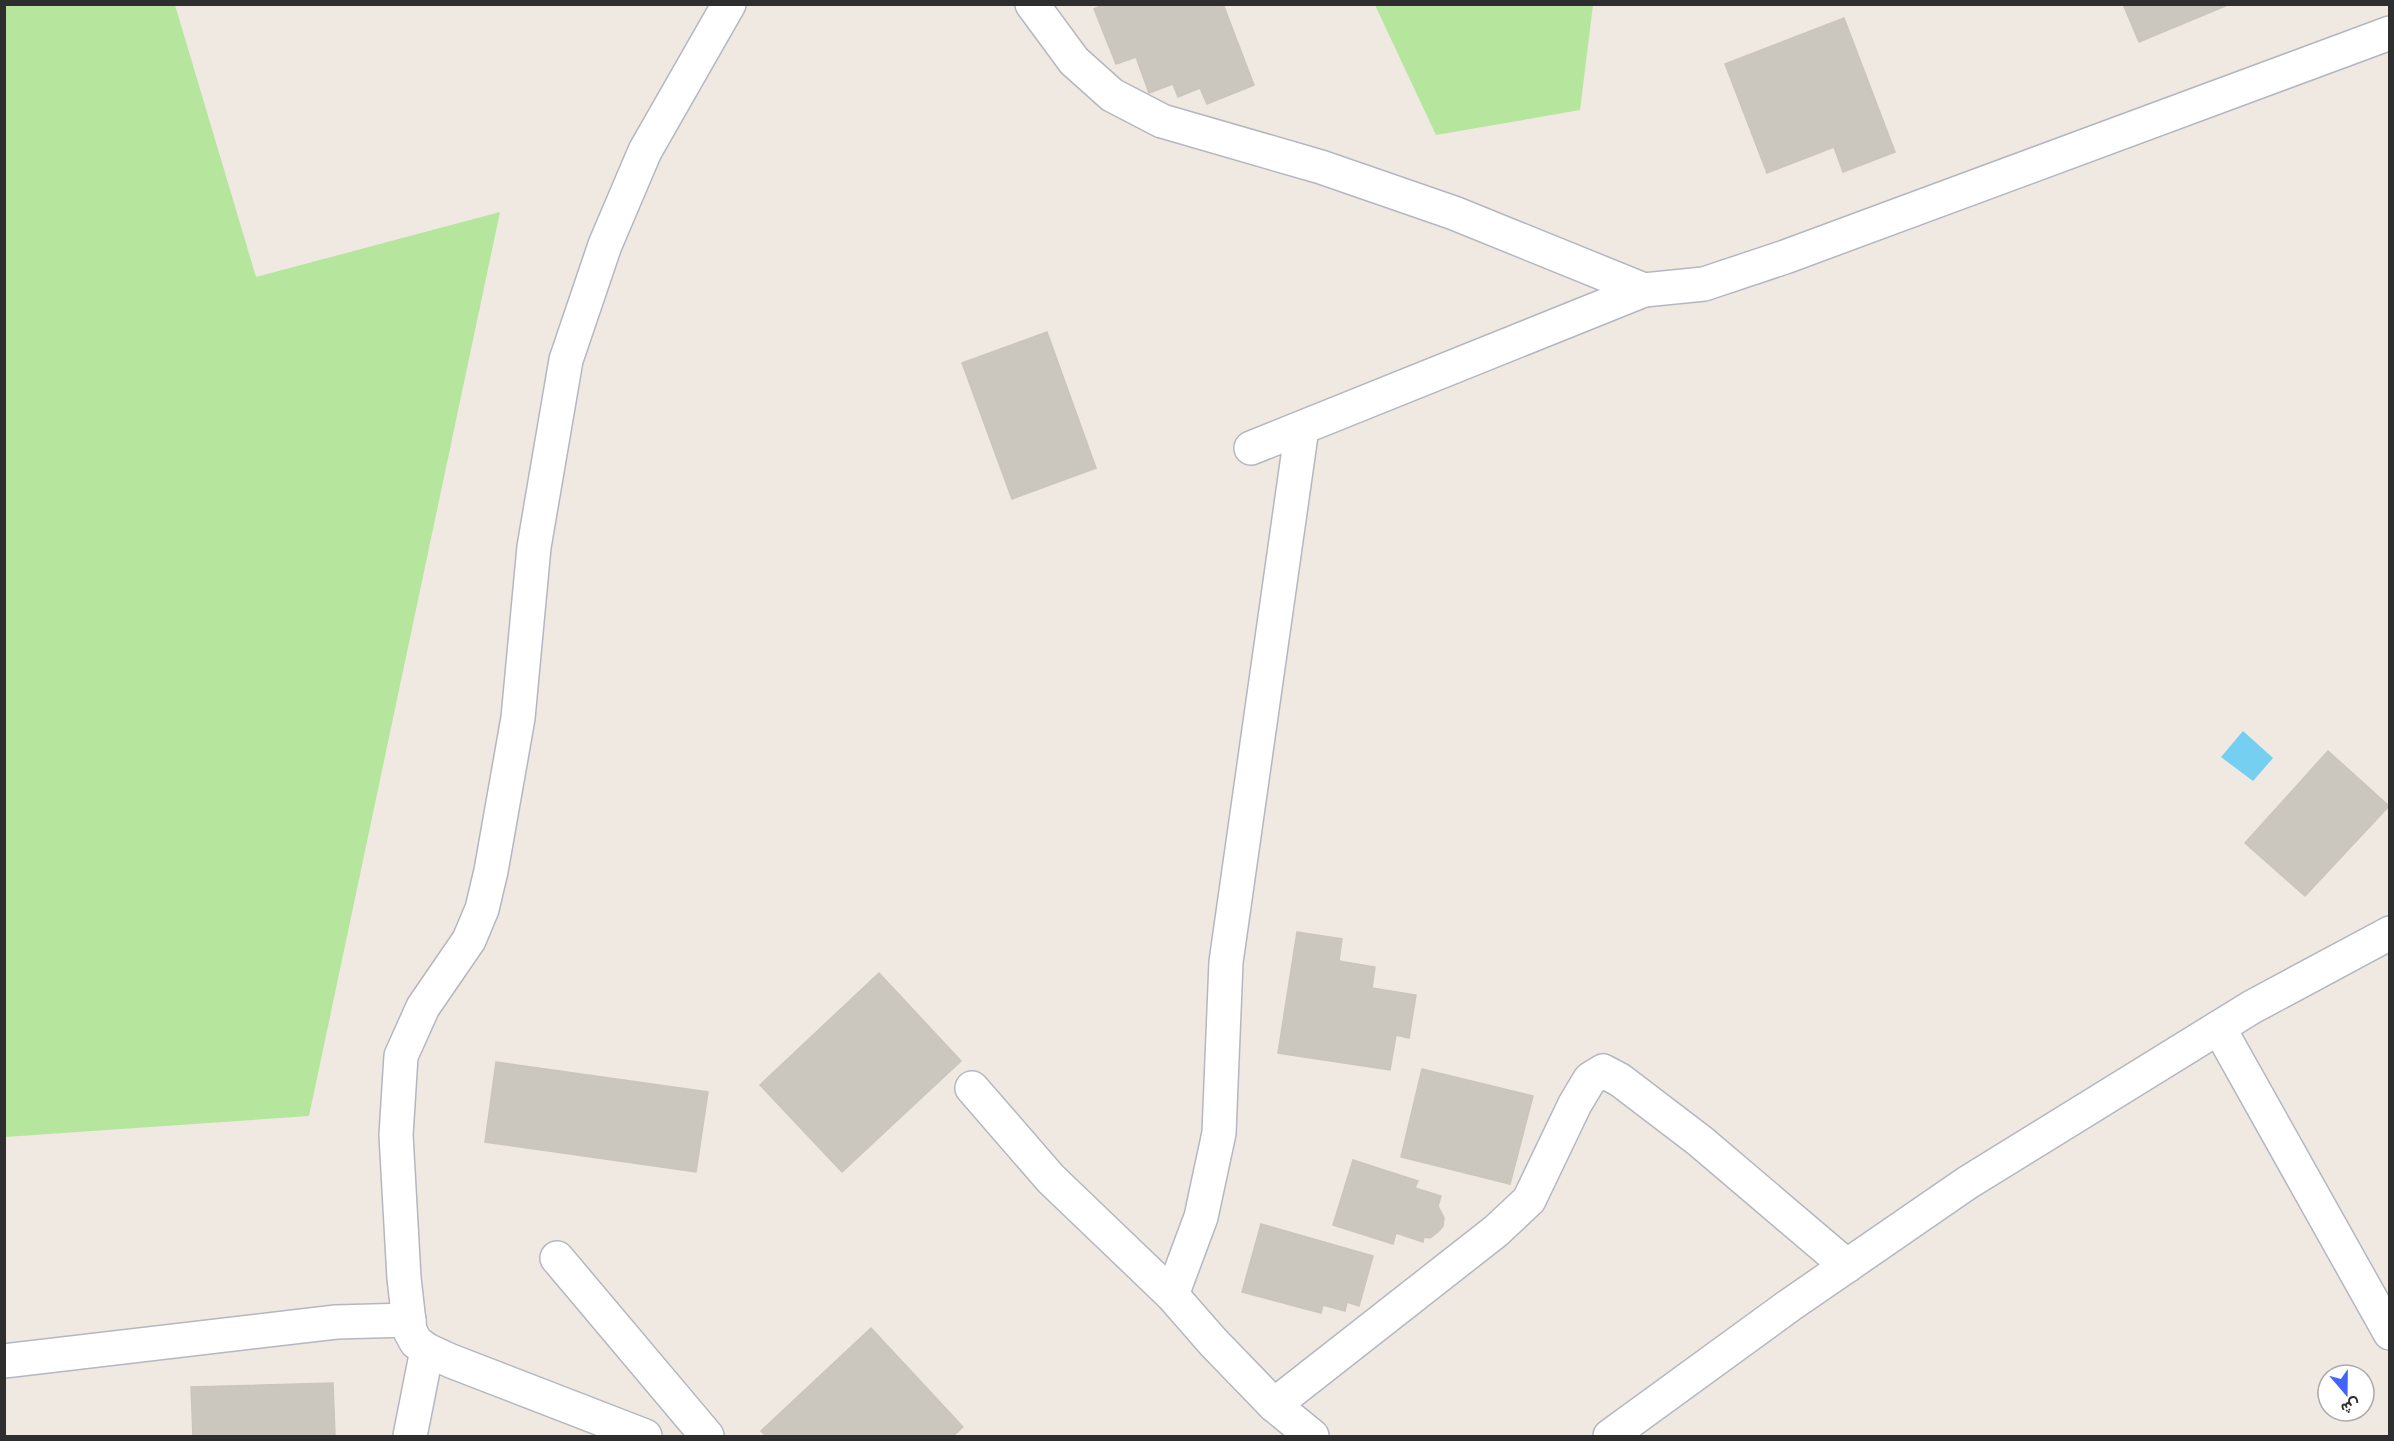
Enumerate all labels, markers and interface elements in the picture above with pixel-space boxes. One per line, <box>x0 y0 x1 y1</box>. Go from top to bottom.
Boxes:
north arrow <box>2316 1363 2376 1423</box>
text: ش <box>2338 1393 2363 1419</box>

